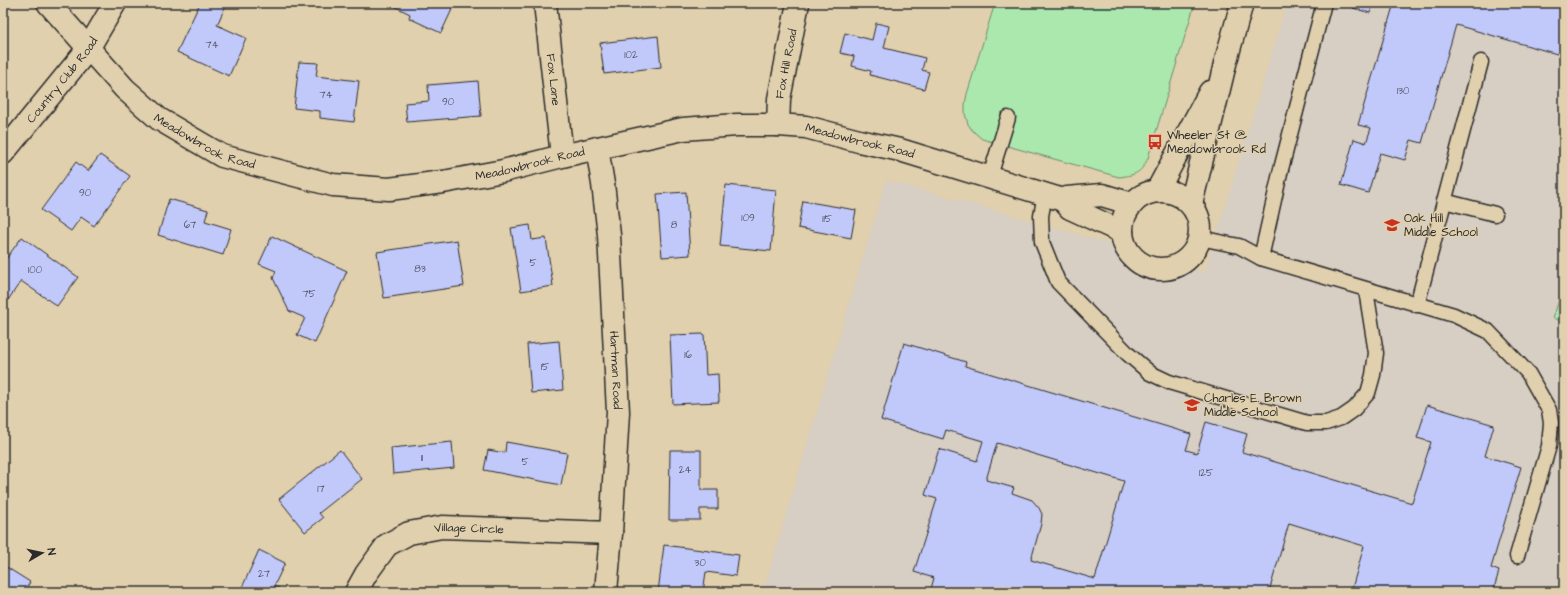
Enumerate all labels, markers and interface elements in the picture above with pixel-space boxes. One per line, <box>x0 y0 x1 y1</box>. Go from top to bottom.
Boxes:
street label: Fox Hill Road <box>771 27 801 100</box>
street label: Country Club Road <box>22 34 102 127</box>
house number: 74 <box>206 38 219 52</box>
house number: 102 <box>624 48 638 62</box>
street label: Fox Lane <box>542 53 565 107</box>
house number: 130 <box>1397 84 1409 98</box>
house number: 74 <box>320 88 333 102</box>
house number: 90 <box>442 95 454 109</box>
street label: Meadowbrook Road <box>151 109 257 173</box>
street label: Meadowbrook Road <box>804 119 917 162</box>
place label: Wheeler St @ Meadowbrook Rd <box>1167 127 1266 158</box>
bus stop icon: Wheeler St @ Meadowbrook Rd <box>1146 133 1164 151</box>
street label: Meadowbrook Road <box>474 143 586 184</box>
house number: 90 <box>79 186 91 200</box>
place label: Oak Hill Middle School <box>1404 210 1478 241</box>
house number: 109 <box>741 211 755 225</box>
house number: 115 <box>822 212 832 226</box>
school or university icon: Oak Hill Middle School <box>1383 216 1401 234</box>
house number: 67 <box>184 218 196 232</box>
house number: 8 <box>671 218 678 232</box>
house number: 5 <box>529 256 537 270</box>
house number: 83 <box>414 262 426 276</box>
house number: 100 <box>28 263 42 277</box>
house number: 75 <box>302 287 316 301</box>
street label: Hartman Road <box>605 330 626 410</box>
house number: 16 <box>684 348 692 362</box>
house number: 15 <box>541 360 549 374</box>
place label: Charles E. Brown Middle School <box>1204 390 1302 421</box>
school or university icon: Charles E. Brown Middle School <box>1183 396 1201 414</box>
house number: 11 <box>421 451 424 465</box>
house number: 5 <box>521 455 529 469</box>
house number: 24 <box>679 463 691 477</box>
house number: 125 <box>1199 466 1213 480</box>
house number: 17 <box>317 482 325 496</box>
street label: Village Circle <box>433 518 505 538</box>
north arrow <box>22 533 62 573</box>
text: N <box>43 547 59 556</box>
house number: 30 <box>694 556 706 570</box>
house number: 27 <box>258 567 270 581</box>

